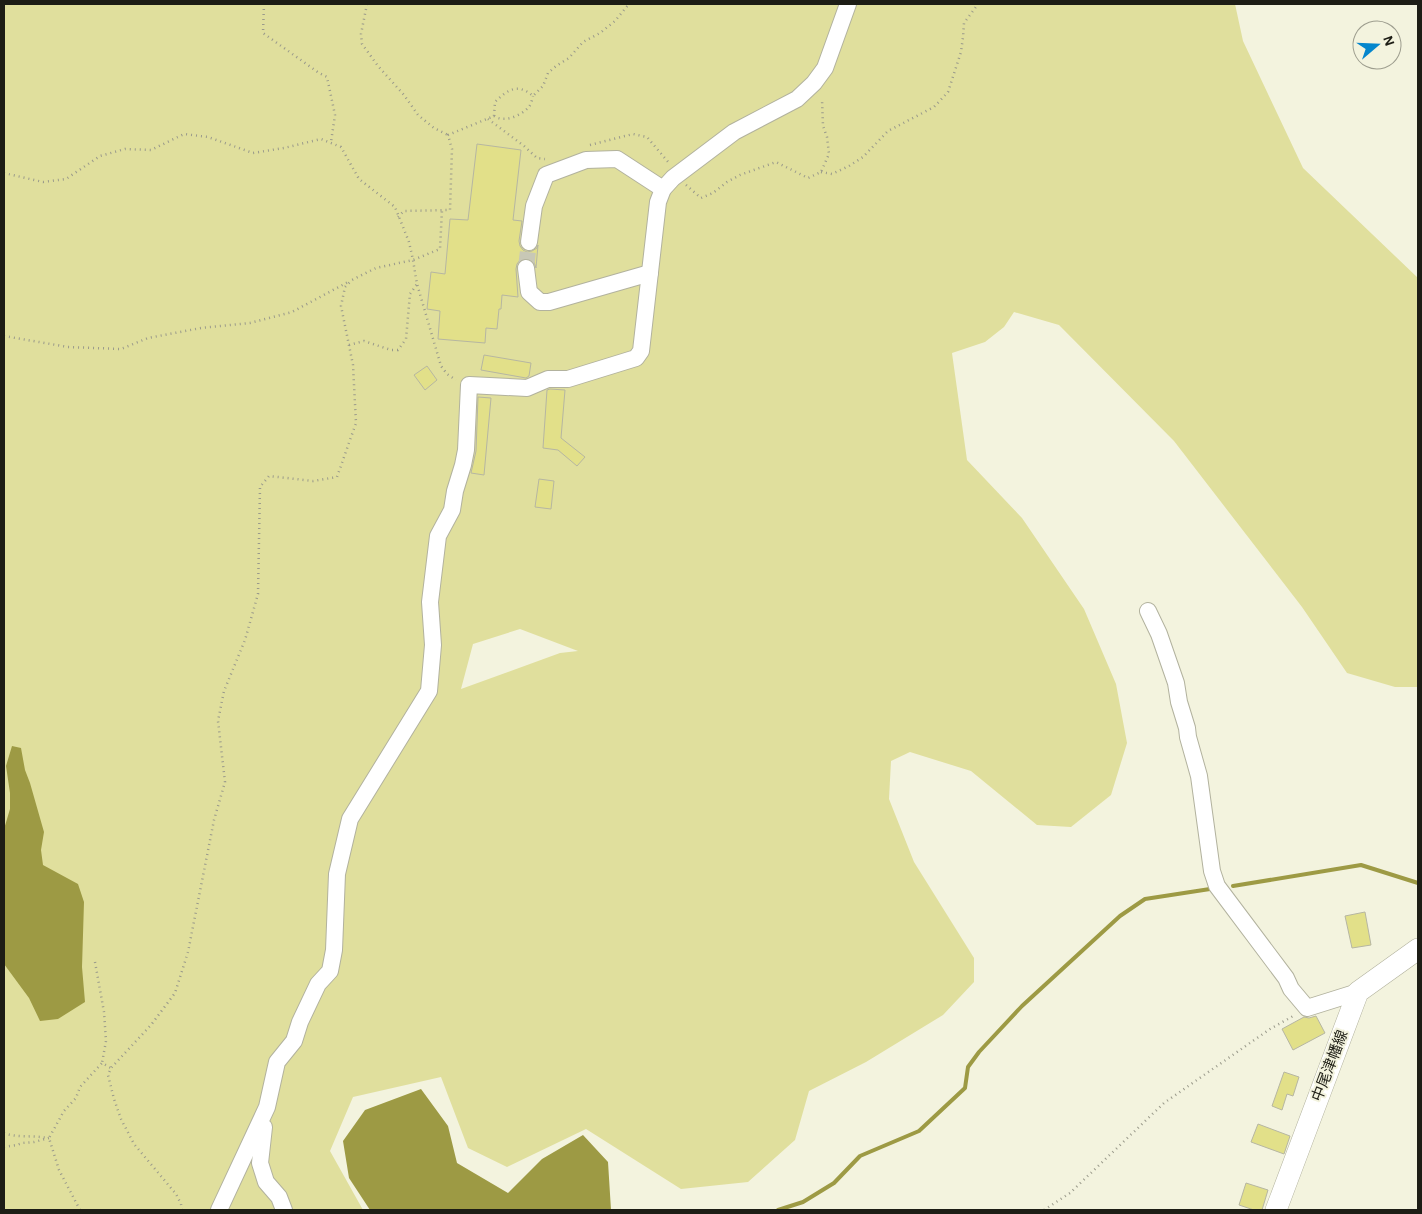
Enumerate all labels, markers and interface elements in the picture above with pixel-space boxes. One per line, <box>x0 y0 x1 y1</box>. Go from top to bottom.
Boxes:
north arrow <box>1352 20 1402 70</box>
text: N <box>1380 34 1397 48</box>
street label: 中尾津幡線 <box>1309 1028 1350 1104</box>

